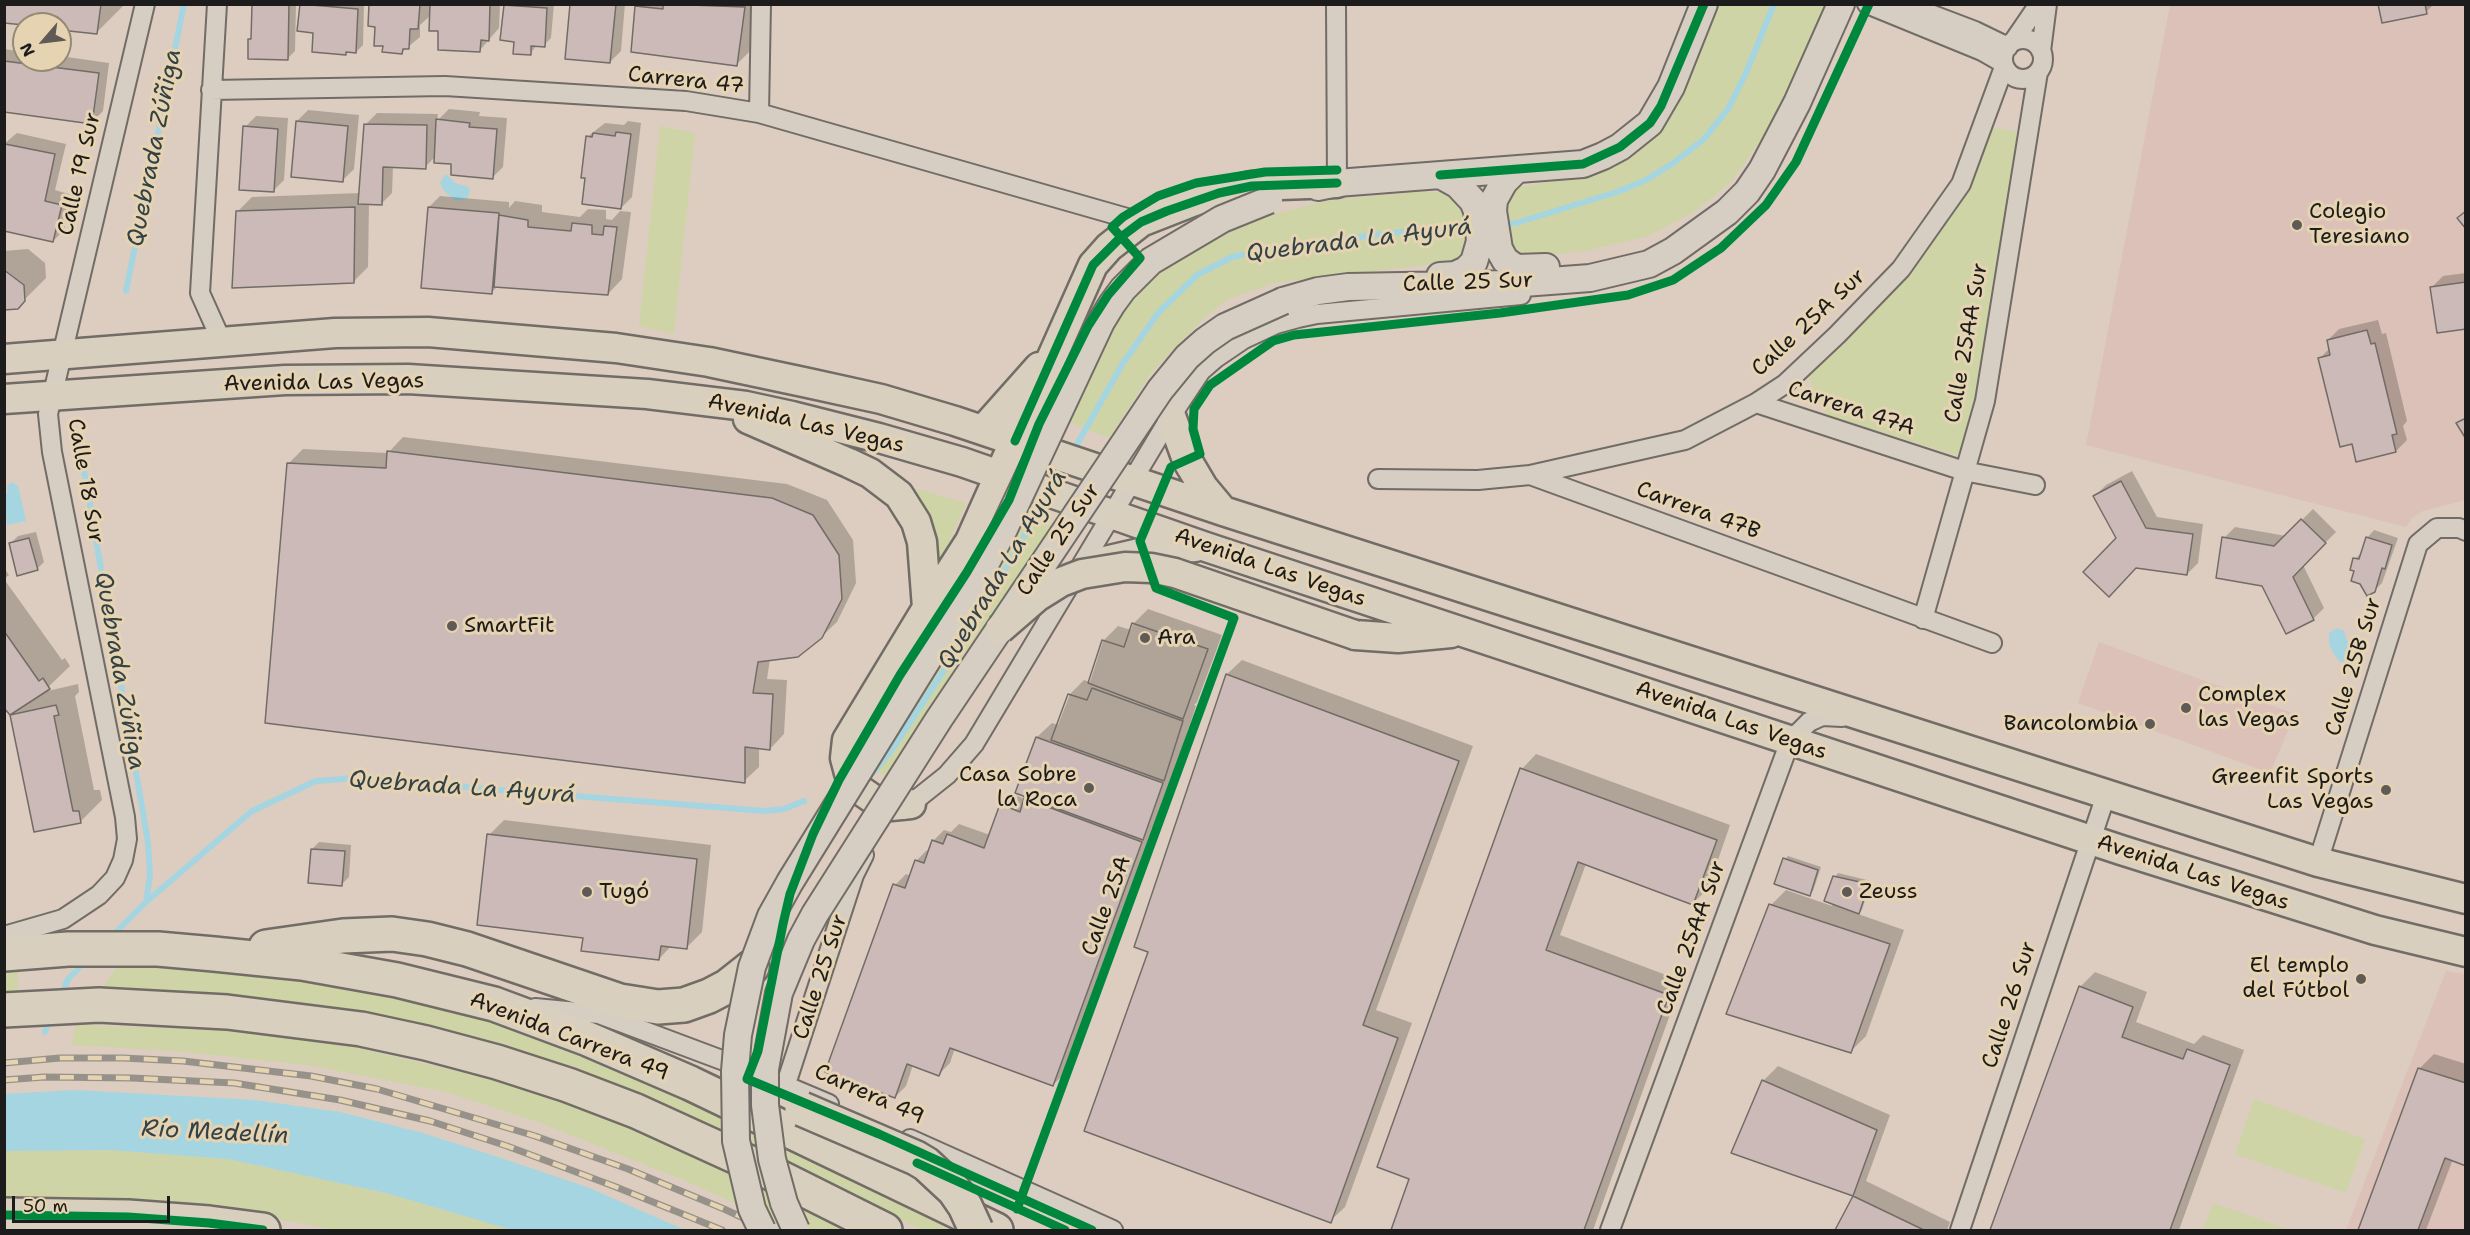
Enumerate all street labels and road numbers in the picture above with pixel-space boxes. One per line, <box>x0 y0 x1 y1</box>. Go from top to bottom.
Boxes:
street label: Carrera 47 <box>626 62 746 100</box>
street label: Calle 19 Sur <box>53 110 107 238</box>
street label: Calle 25AA Sur <box>1940 261 1994 425</box>
street label: Calle 25A Sur <box>1746 263 1872 383</box>
street label: Calle 25 Sur <box>1402 268 1534 298</box>
street label: Avenida Las Vegas <box>223 368 425 398</box>
street label: Carrera 47A <box>1784 376 1918 442</box>
street label: Avenida Las Vegas <box>705 389 907 459</box>
street label: Calle 18 Sur <box>61 417 109 545</box>
street label: Carrera 47B <box>1632 476 1764 546</box>
street label: Calle 25 Sur <box>1012 479 1106 601</box>
street label: Avenida Las Vegas <box>1171 523 1369 613</box>
street label: Calle 25B Sur <box>2320 595 2388 739</box>
street label: Avenida Las Vegas <box>1632 676 1830 766</box>
street label: Avenida Las Vegas <box>2093 829 2293 917</box>
street label: Calle 25A <box>1077 853 1137 959</box>
street label: Calle 25AA Sur <box>1652 857 1732 1019</box>
street label: Calle 25 Sur <box>788 911 854 1043</box>
street label: Calle 26 Sur <box>1977 938 2043 1072</box>
street label: Avenida Carrera 49 <box>466 987 672 1087</box>
street label: Carrera 49 <box>810 1059 928 1131</box>

